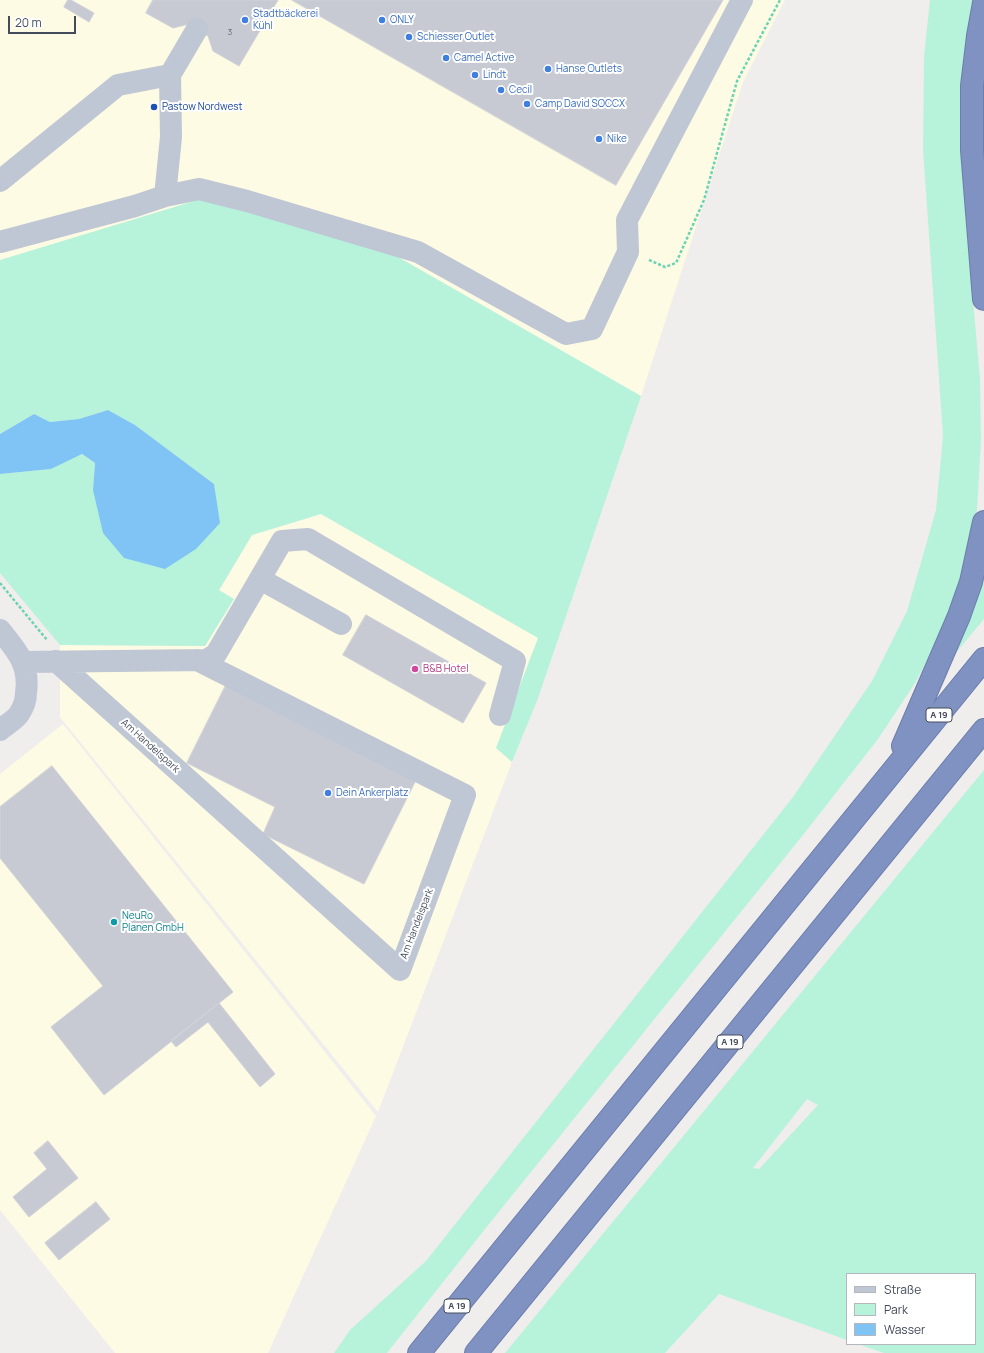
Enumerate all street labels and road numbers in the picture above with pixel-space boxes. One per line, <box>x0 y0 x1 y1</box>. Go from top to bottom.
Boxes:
road number: A 19 <box>926 708 952 722</box>
street label: Am Handelspark <box>118 717 182 775</box>
street label: Am Handelspark <box>398 887 436 961</box>
road number: A 19 <box>717 1035 743 1049</box>
road number: A 19 <box>444 1299 470 1313</box>

